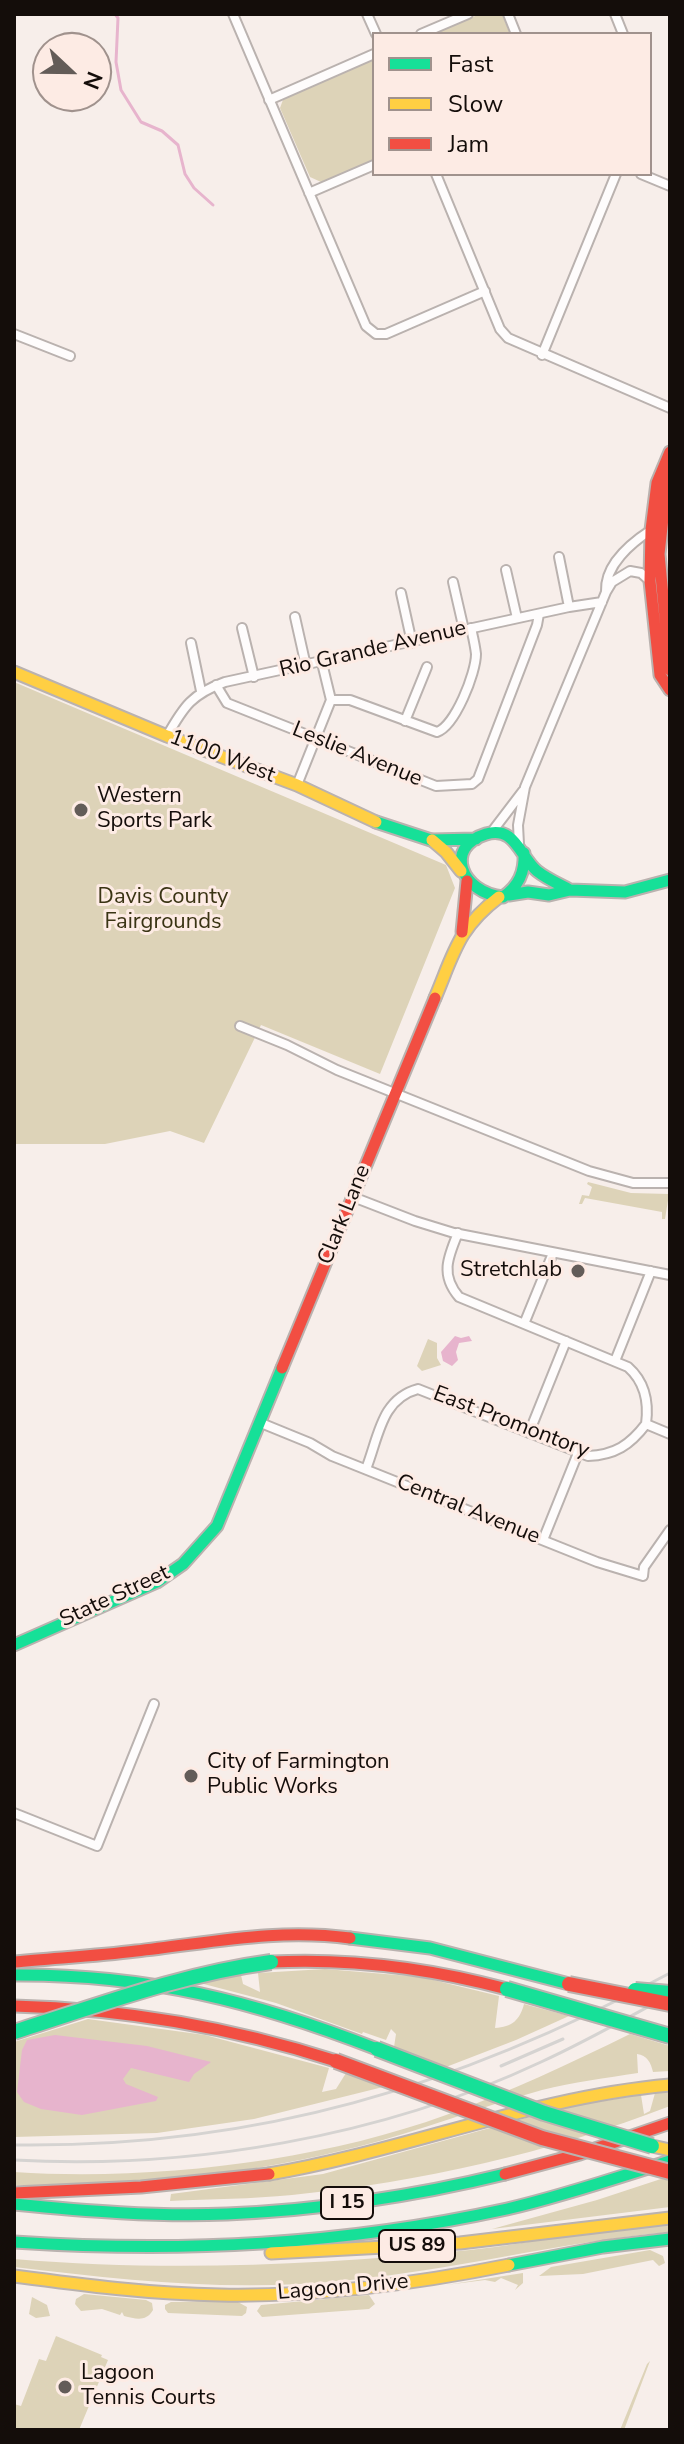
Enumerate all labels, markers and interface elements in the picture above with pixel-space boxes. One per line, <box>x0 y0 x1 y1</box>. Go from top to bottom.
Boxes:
north arrow <box>32 32 112 112</box>
legend <box>372 32 652 176</box>
text: Fast <box>448 48 493 80</box>
text: N <box>75 67 109 93</box>
text: Slow <box>448 88 503 120</box>
text: Jam <box>448 128 489 160</box>
street label: Rio Grande Avenue <box>277 616 469 684</box>
street label: Leslie Avenue <box>288 717 426 793</box>
street label: 1100 West <box>165 725 279 789</box>
place label: Western Sports Park <box>97 784 212 836</box>
marker: Western Sports Park <box>72 801 90 819</box>
park label: Davis County Fairgrounds <box>98 885 228 936</box>
street label: Clark Lane <box>313 1161 377 1269</box>
place label: Stretchlab <box>460 1258 562 1284</box>
marker: Stretchlab <box>569 1262 587 1280</box>
street label: East Promontory <box>429 1381 593 1465</box>
street label: Central Avenue <box>392 1469 544 1551</box>
street label: State Street <box>56 1560 174 1634</box>
place label: City of Farmington Public Works <box>207 1750 390 1802</box>
marker: City of Farmington Public Works <box>182 1767 200 1785</box>
road number: I 15 <box>321 2187 373 2219</box>
road number: US 89 <box>379 2230 455 2262</box>
street label: Lagoon Drive <box>276 2269 410 2307</box>
place label: Lagoon Tennis Courts <box>81 2361 216 2412</box>
marker: Lagoon Tennis Courts <box>56 2378 74 2396</box>

